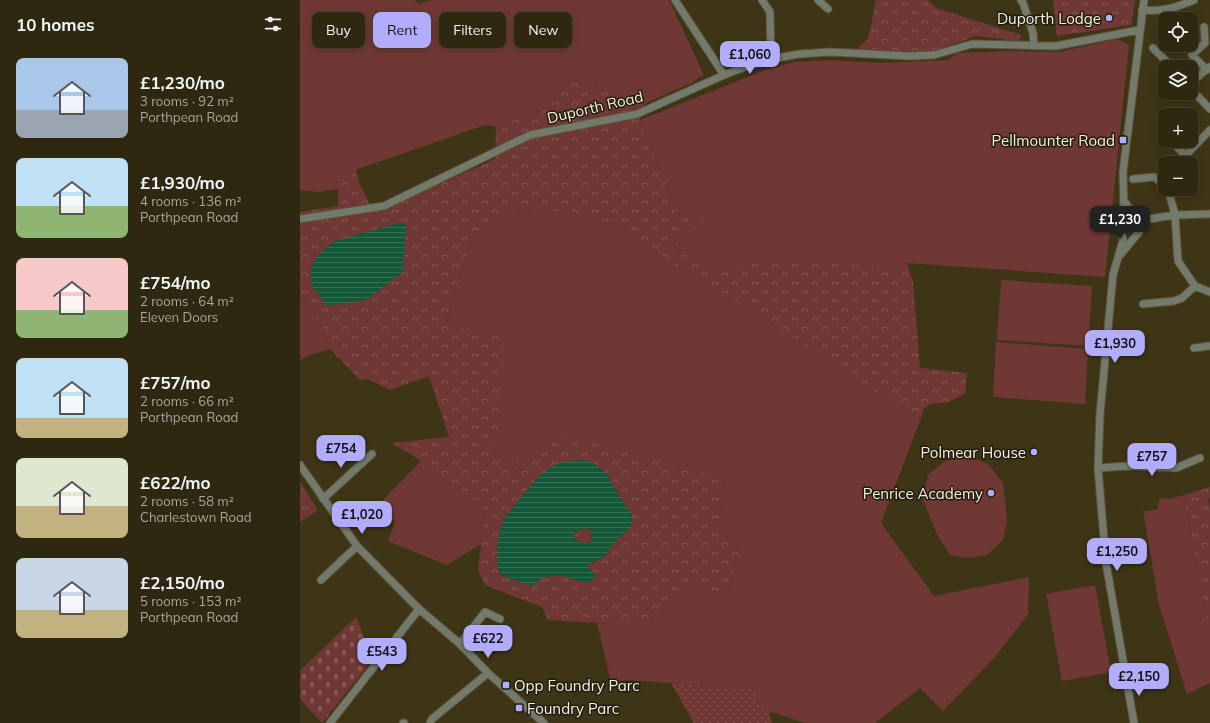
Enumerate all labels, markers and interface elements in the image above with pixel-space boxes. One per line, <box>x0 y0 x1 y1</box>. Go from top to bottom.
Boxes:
place label: Duporth Lodge <box>997 9 1101 28</box>
chip: Buy <box>312 12 365 48</box>
chip: Rent <box>373 12 431 48</box>
chip: Filters <box>439 12 506 48</box>
chip: New <box>514 12 572 48</box>
map controls <box>1158 12 1198 196</box>
button: locate <box>1158 12 1198 52</box>
icon: filters <box>262 13 284 35</box>
marker: Duporth Lodge <box>1104 13 1114 23</box>
text: 10 homes <box>16 14 95 35</box>
pin: £1,060 <box>717 41 783 75</box>
text: £1,060 <box>729 46 771 62</box>
button: layers <box>1158 60 1198 100</box>
text: £1,230/mo <box>140 72 225 93</box>
icon: home <box>48 74 96 122</box>
street label: Duporth Road <box>545 87 645 127</box>
text: 3 rooms · 92 m² <box>140 93 234 109</box>
button: + <box>1158 108 1198 148</box>
text: Porthpean Road <box>140 109 238 125</box>
place label: Pellmounter Road <box>992 131 1115 150</box>
marker: Pellmounter Road <box>1118 135 1128 145</box>
button: − <box>1158 156 1198 196</box>
text: £1,930/mo <box>140 172 225 193</box>
icon: home <box>48 174 96 222</box>
text: 4 rooms · 136 m² <box>140 193 241 209</box>
pin: £1,230 <box>1087 206 1153 240</box>
text: Porthpean Road <box>140 209 238 225</box>
text: £1,230 <box>1099 211 1141 227</box>
text: £754/mo <box>140 272 211 293</box>
icon: home <box>48 274 96 322</box>
text: 2 rooms · 64 m² <box>140 293 234 309</box>
text: Eleven Doors <box>140 309 218 325</box>
pin: £1,930 <box>1082 330 1148 364</box>
text: £1,930 <box>1094 335 1136 351</box>
text: £757/mo <box>140 372 211 393</box>
icon: home <box>48 374 96 422</box>
text: 2 rooms · 66 m² <box>140 393 234 409</box>
text: Porthpean Road <box>140 409 238 425</box>
pin: £754 <box>317 435 365 469</box>
text: £754 <box>325 440 357 456</box>
place label: Polmear House <box>920 443 1026 462</box>
pin: £757 <box>1128 443 1176 477</box>
marker: Polmear House <box>1029 447 1039 457</box>
text: £757 <box>1136 448 1168 464</box>
text: £622/mo <box>140 472 211 493</box>
icon: home <box>48 474 96 522</box>
place label: Penrice Academy <box>863 484 983 503</box>
marker: Penrice Academy <box>986 488 996 498</box>
text: 2 rooms · 58 m² <box>140 493 234 509</box>
pin: £1,020 <box>329 501 395 535</box>
text: £1,020 <box>341 506 383 522</box>
text: Charlestown Road <box>140 509 252 525</box>
pin: £1,250 <box>1084 538 1150 572</box>
text: £1,250 <box>1096 543 1138 559</box>
text: £2,150/mo <box>140 572 225 593</box>
icon: home <box>48 574 96 622</box>
text: 5 rooms · 153 m² <box>140 593 241 609</box>
text: Porthpean Road <box>140 609 238 625</box>
pin: £622 <box>464 625 512 659</box>
text: £622 <box>472 630 504 646</box>
pin: £543 <box>358 638 406 672</box>
text: £543 <box>366 643 398 659</box>
pin: £2,150 <box>1106 663 1172 697</box>
text: £2,150 <box>1118 668 1160 684</box>
place label: Opp Foundry Parc <box>514 676 640 695</box>
marker: Opp Foundry Parc <box>501 680 511 690</box>
place label: Foundry Parc <box>527 699 619 718</box>
marker: Foundry Parc <box>514 703 524 713</box>

